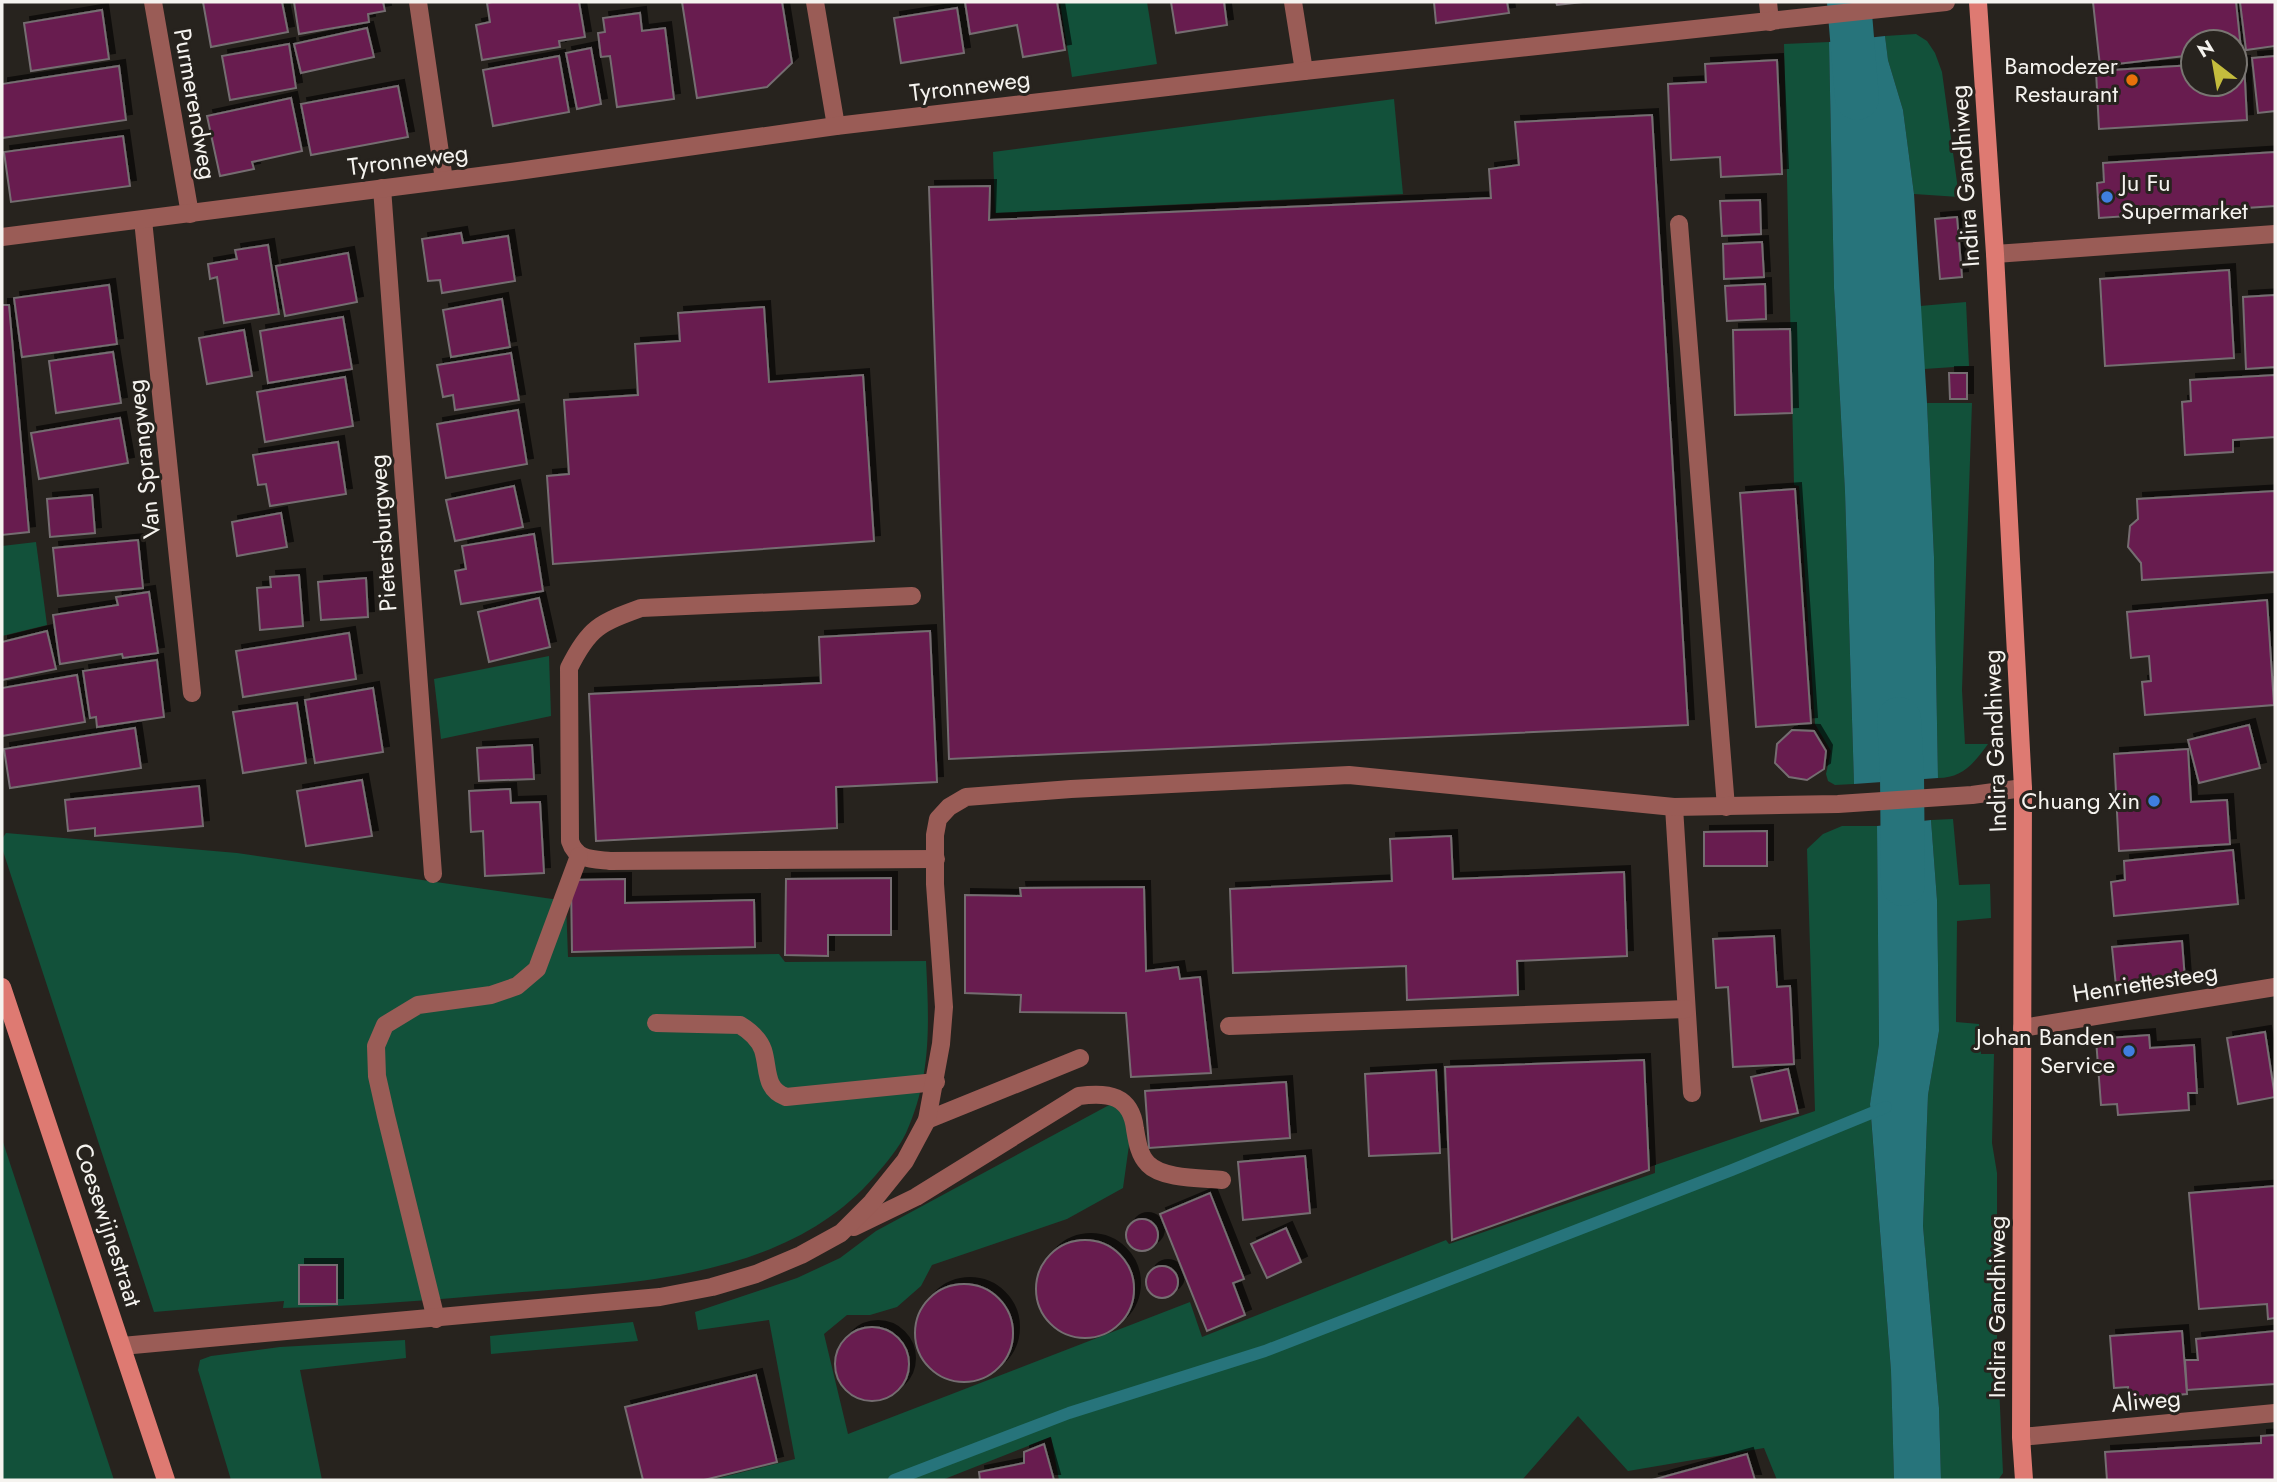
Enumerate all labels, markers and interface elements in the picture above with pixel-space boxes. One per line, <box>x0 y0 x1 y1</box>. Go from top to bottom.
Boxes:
street label: Purmerendweg <box>165 25 226 182</box>
north arrow <box>2179 28 2249 98</box>
text: N <box>2192 33 2219 64</box>
place label: Bamodezer Restaurant <box>2004 48 2119 111</box>
street label: Tyronneweg <box>908 61 1032 110</box>
marker: Bamodezer Restaurant <box>2124 72 2140 88</box>
street label: Indira Gandhiweg <box>1941 84 1988 268</box>
street label: Tyronneweg <box>346 135 470 184</box>
place label: Ju Fu Supermarket <box>2118 165 2248 228</box>
marker: Ju Fu Supermarket <box>2099 189 2115 205</box>
street label: Van Sprangweg <box>118 378 169 540</box>
street label: Pietersburgweg <box>360 453 405 613</box>
street label: Indira Gandhiweg <box>1974 649 2015 833</box>
place label: Chuang Xin <box>2021 783 2140 818</box>
marker: Chuang Xin <box>2146 793 2162 809</box>
street label: Henriettesteeg <box>2070 954 2220 1011</box>
place label: Johan Banden Service <box>1973 1019 2115 1082</box>
marker: Johan Banden Service <box>2121 1043 2137 1059</box>
street label: Coesewijnestraat <box>66 1139 151 1311</box>
street label: Indira Gandhiweg <box>1979 1216 2014 1398</box>
street label: Aliweg <box>2110 1380 2182 1421</box>

